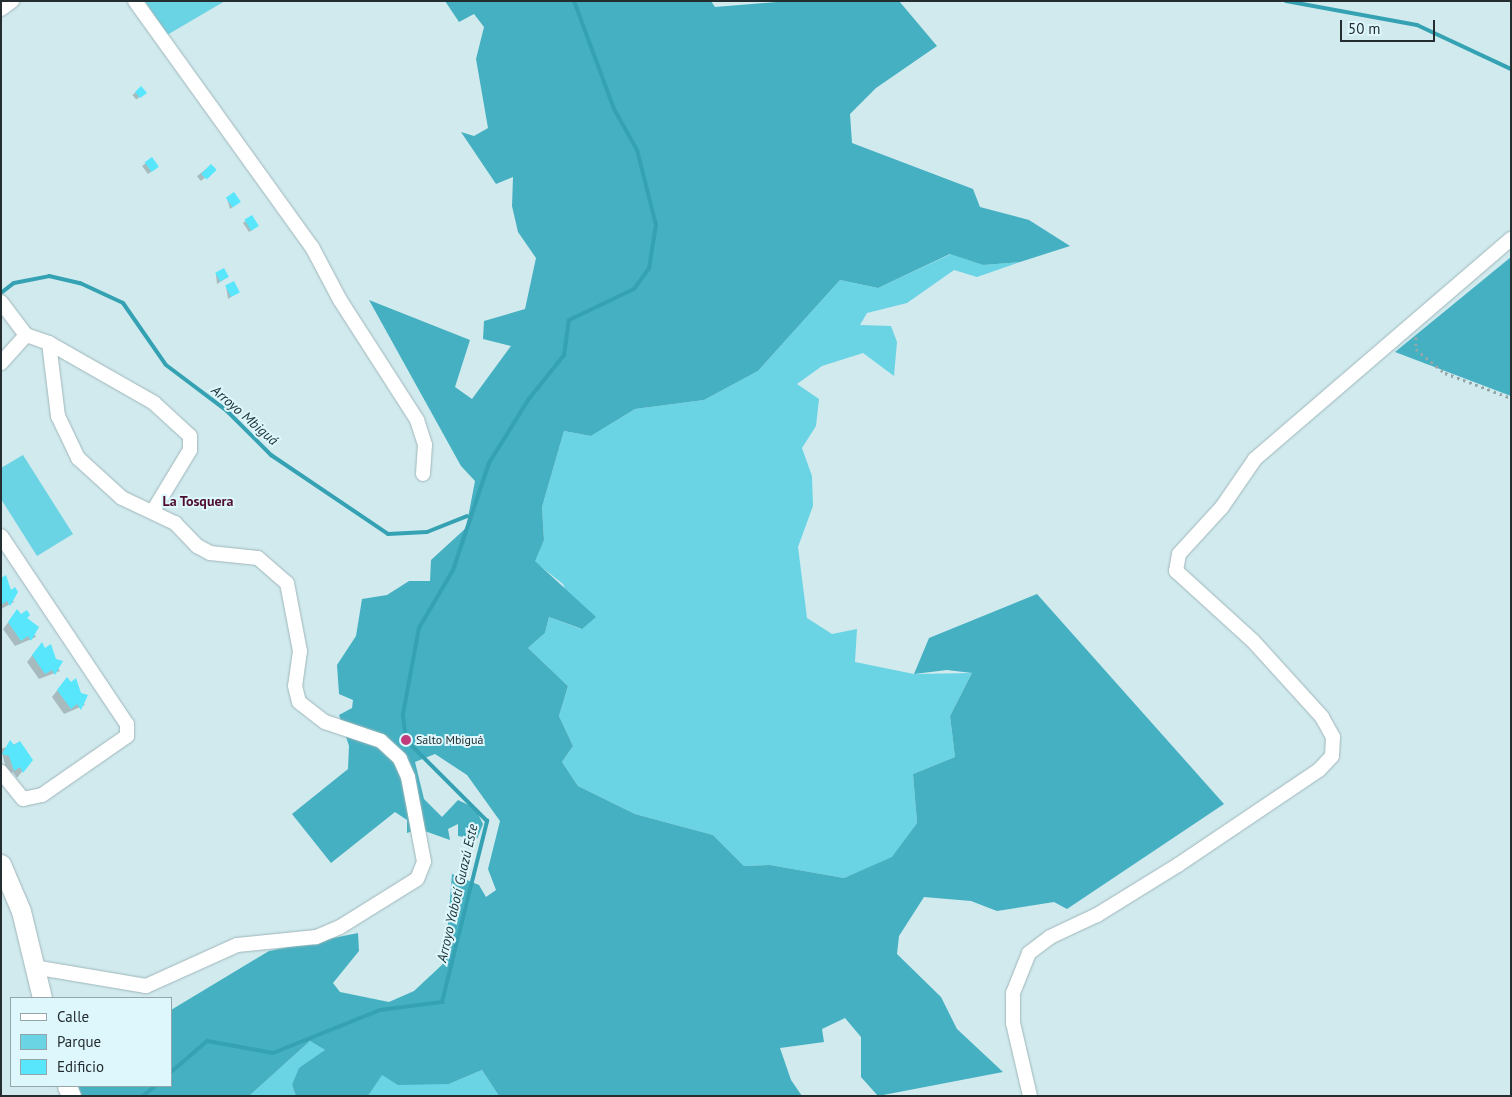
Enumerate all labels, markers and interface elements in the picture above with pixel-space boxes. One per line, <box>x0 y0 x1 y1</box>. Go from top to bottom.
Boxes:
scale bar <box>1342 10 1437 42</box>
text: 50 m <box>1348 19 1381 38</box>
water label: Arroyo Mbiguá <box>208 382 282 448</box>
district label: La Tosquera <box>162 493 234 509</box>
place label: Salto Mbiguá <box>416 733 483 747</box>
marker: Salto Mbiguá <box>400 734 412 746</box>
water label: Arroyo Yabotí Guazú Este <box>433 822 481 964</box>
legend <box>10 997 172 1087</box>
text: Calle <box>57 1007 89 1026</box>
text: Parque <box>57 1032 101 1051</box>
text: Edificio <box>57 1057 104 1076</box>

